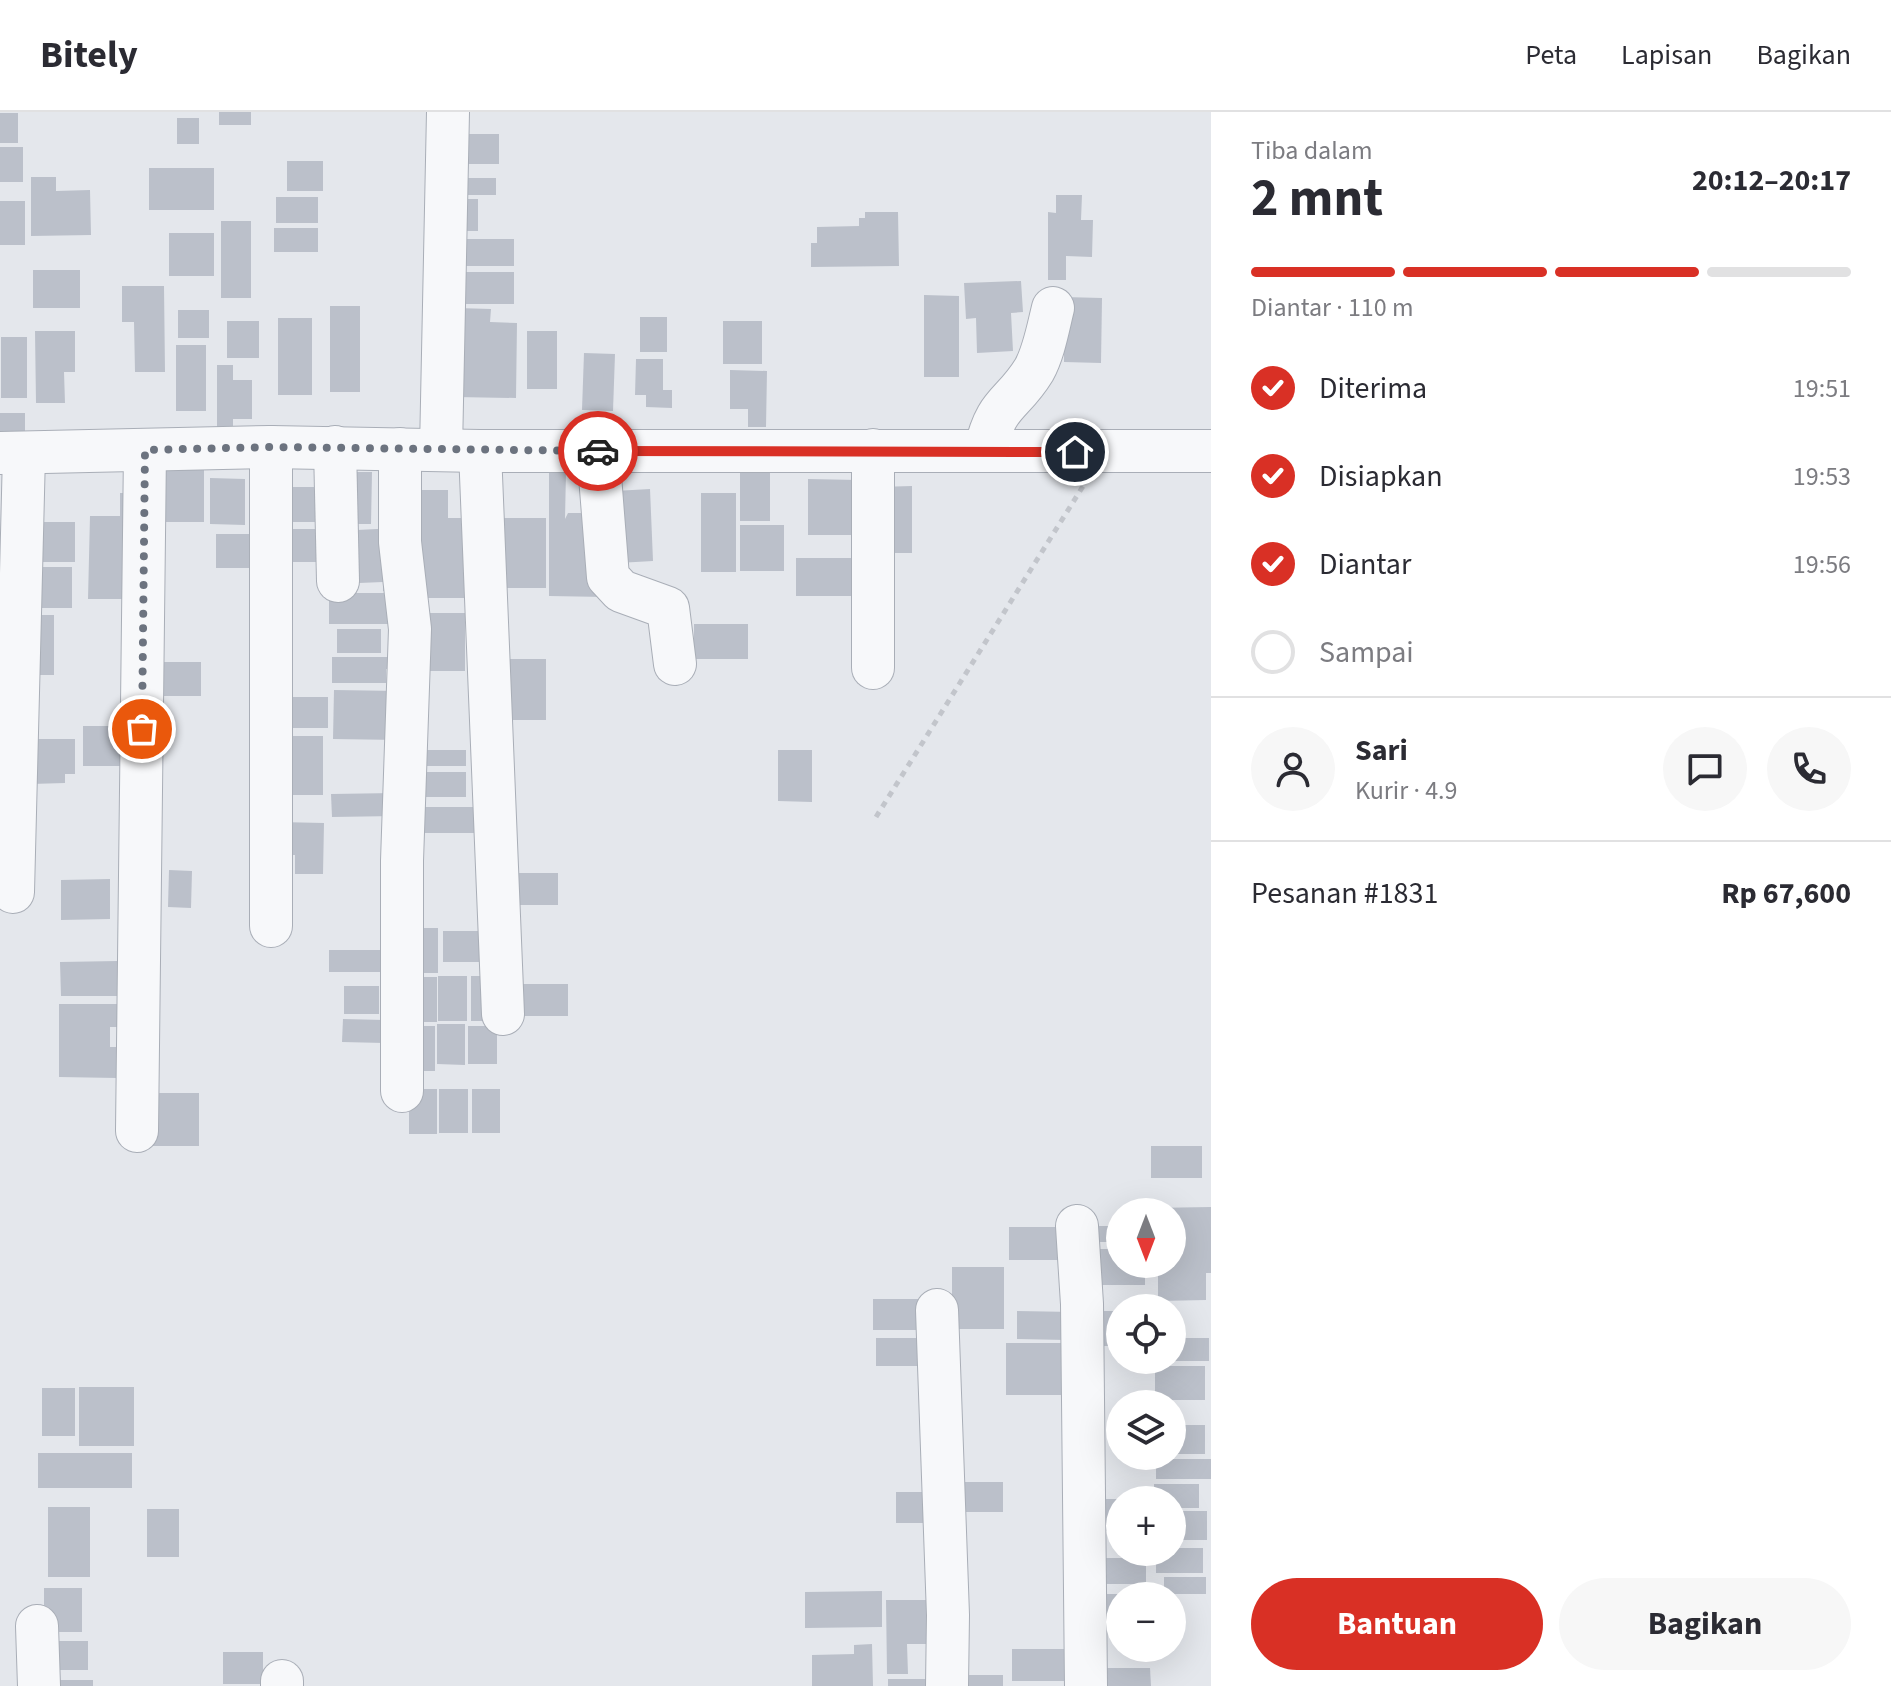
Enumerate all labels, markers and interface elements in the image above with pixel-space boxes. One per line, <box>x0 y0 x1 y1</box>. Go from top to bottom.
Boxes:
text: Bitely <box>40 28 138 82</box>
text: Peta <box>1525 35 1577 75</box>
text: Lapisan <box>1621 35 1712 75</box>
text: Bagikan <box>1756 35 1851 75</box>
text: Tiba dalam <box>1251 132 1372 169</box>
text: 20:12–20:17 <box>1692 159 1851 202</box>
text: 2 mnt <box>1251 162 1383 236</box>
text: Diantar · 110 m <box>1251 289 1413 326</box>
icon: check <box>1251 366 1295 410</box>
text: Diterima <box>1319 367 1427 410</box>
text: 19:51 <box>1793 370 1851 407</box>
courier <box>558 411 638 491</box>
pin <box>1041 418 1109 486</box>
icon: car <box>576 429 620 473</box>
icon: home <box>1053 430 1097 474</box>
icon: check <box>1251 454 1295 498</box>
text: Disiapkan <box>1319 455 1443 498</box>
text: 19:53 <box>1793 458 1851 495</box>
icon: check <box>1251 542 1295 586</box>
text: Diantar <box>1319 543 1411 586</box>
text: 19:56 <box>1793 546 1851 583</box>
text: Sampai <box>1319 631 1414 674</box>
pin <box>108 695 176 763</box>
icon: bag <box>120 707 164 751</box>
button: person <box>1251 727 1335 811</box>
button: chat <box>1663 727 1747 811</box>
button: phone <box>1767 727 1851 811</box>
text: Sari <box>1355 729 1408 772</box>
text: Kurir · 4.9 <box>1355 772 1457 809</box>
text: Pesanan #1831 <box>1251 872 1438 915</box>
text: Rp 67,600 <box>1721 872 1851 915</box>
north arrow <box>1106 1198 1186 1278</box>
map controls <box>1106 1198 1186 1662</box>
button: locate <box>1106 1294 1186 1374</box>
button: layers <box>1106 1390 1186 1470</box>
button: + <box>1106 1486 1186 1566</box>
button: Bantuan <box>1251 1578 1543 1670</box>
button: Bagikan <box>1559 1578 1851 1670</box>
button: − <box>1106 1582 1186 1662</box>

